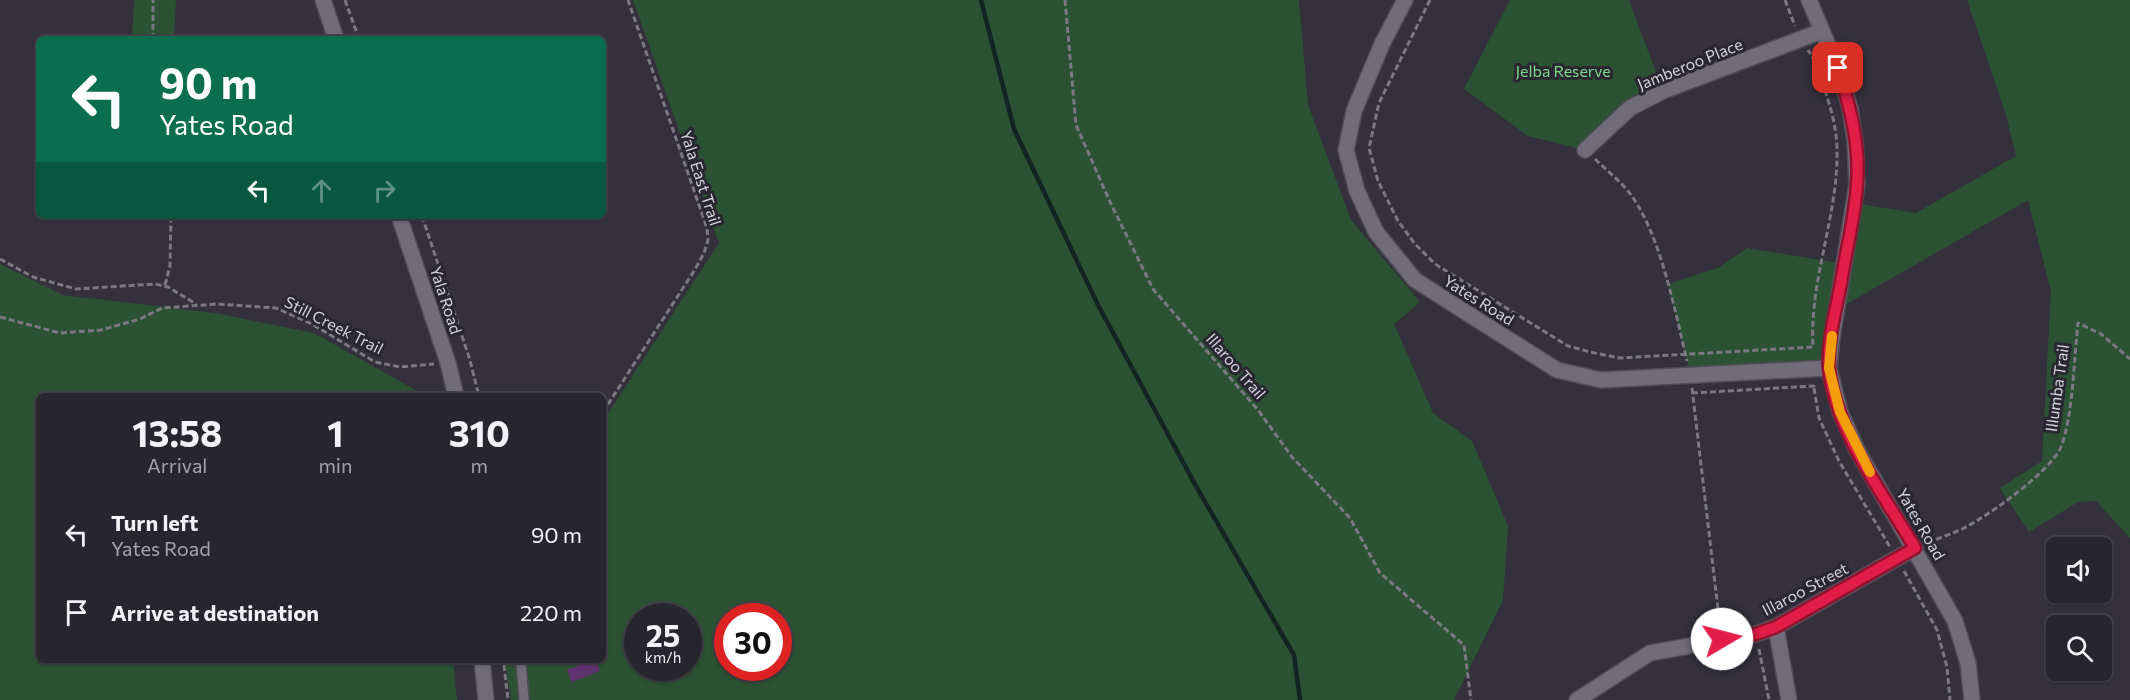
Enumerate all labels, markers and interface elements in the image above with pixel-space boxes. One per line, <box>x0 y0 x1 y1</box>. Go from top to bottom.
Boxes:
street label: Jamberoo Place <box>1634 34 1745 93</box>
pin <box>1812 42 1863 93</box>
icon: arrive <box>1821 51 1854 84</box>
text: 90 m <box>159 56 258 108</box>
icon: left <box>60 60 138 138</box>
park label: Jelba Reserve <box>1515 61 1611 80</box>
text: Yates Road <box>159 108 294 141</box>
street label: Yala East Trail <box>677 128 726 228</box>
icon: left <box>242 174 275 207</box>
icon: ahead <box>305 174 338 207</box>
icon: right <box>368 174 401 207</box>
street label: Yala Road <box>427 264 466 336</box>
street label: Yates Road <box>1440 270 1518 329</box>
street label: Still Creek Trail <box>282 291 387 358</box>
street label: Illaroo Trail <box>1203 329 1270 402</box>
street label: Illumba Trail <box>2041 343 2072 433</box>
text: 13:58 <box>132 410 222 454</box>
text: 1 <box>327 410 344 454</box>
text: 310 <box>449 410 510 454</box>
text: Arrival <box>147 453 207 477</box>
text: min <box>318 453 352 477</box>
text: m <box>470 453 488 477</box>
street label: Yates Road <box>1893 484 1950 563</box>
text: Turn left <box>111 509 198 536</box>
icon: left <box>60 518 93 551</box>
text: 90 m <box>531 521 582 548</box>
text: Yates Road <box>111 536 211 560</box>
map controls <box>2046 537 2112 681</box>
button: sound <box>2046 537 2112 603</box>
street label: Illaroo Street <box>1759 558 1851 619</box>
icon: arrive <box>60 596 93 629</box>
text: Arrive at destination <box>111 599 319 626</box>
text: 220 m <box>520 599 582 626</box>
speed limit sign: 30 <box>714 603 792 681</box>
position arrow <box>1690 607 1754 671</box>
button: search <box>2046 615 2112 681</box>
text: 25 <box>646 616 680 653</box>
text: km/h <box>645 648 681 666</box>

